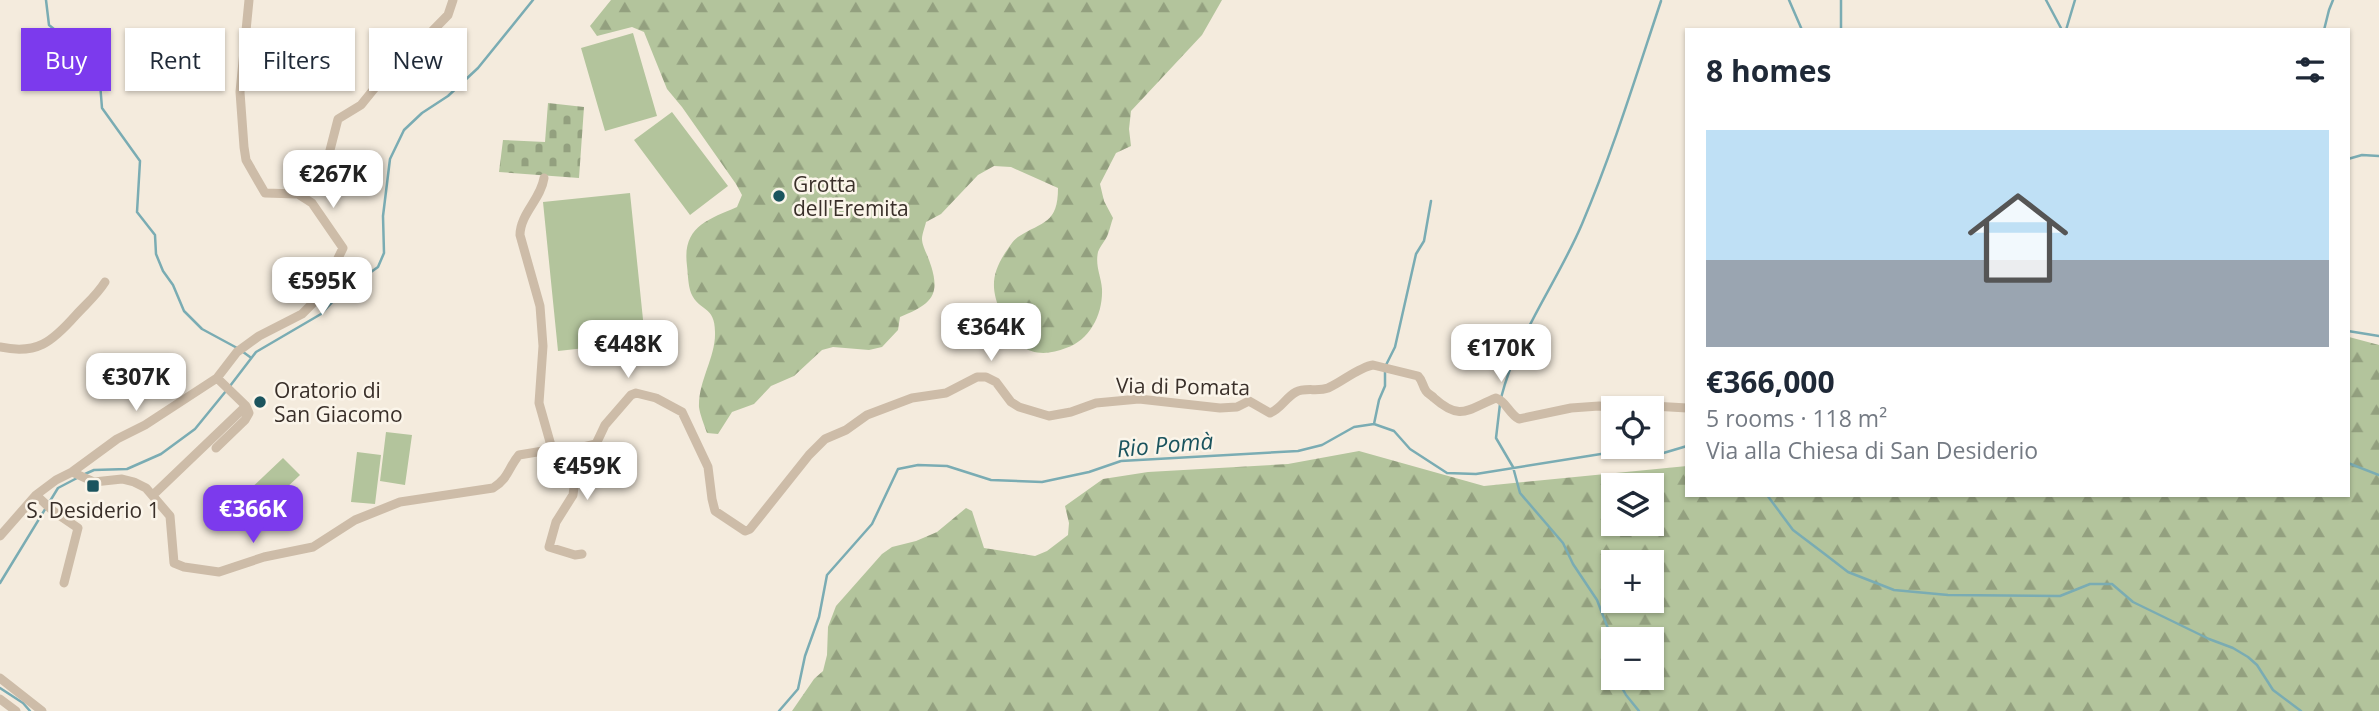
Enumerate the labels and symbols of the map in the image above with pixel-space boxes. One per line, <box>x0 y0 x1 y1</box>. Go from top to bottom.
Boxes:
pin: €267K <box>284 150 382 210</box>
place label: Grotta dell'Eremita <box>793 170 909 222</box>
marker: Grotta dell'Eremita <box>771 188 787 204</box>
pin: €595K <box>273 258 371 317</box>
pin: €364K <box>942 304 1040 363</box>
pin: €448K <box>579 320 677 380</box>
pin: €170K <box>1452 324 1550 384</box>
pin: €307K <box>87 354 185 413</box>
street label: Via di Pomata <box>1116 371 1250 401</box>
place label: Oratorio di San Giacomo <box>274 376 403 428</box>
marker: Oratorio di San Giacomo <box>252 394 268 410</box>
water label: Rio Pomà <box>1115 424 1215 464</box>
pin: €459K <box>538 442 636 502</box>
marker: S. Desiderio 1 <box>85 478 101 494</box>
pin: €366K <box>204 486 302 545</box>
place label: S. Desiderio 1 <box>26 496 160 524</box>

